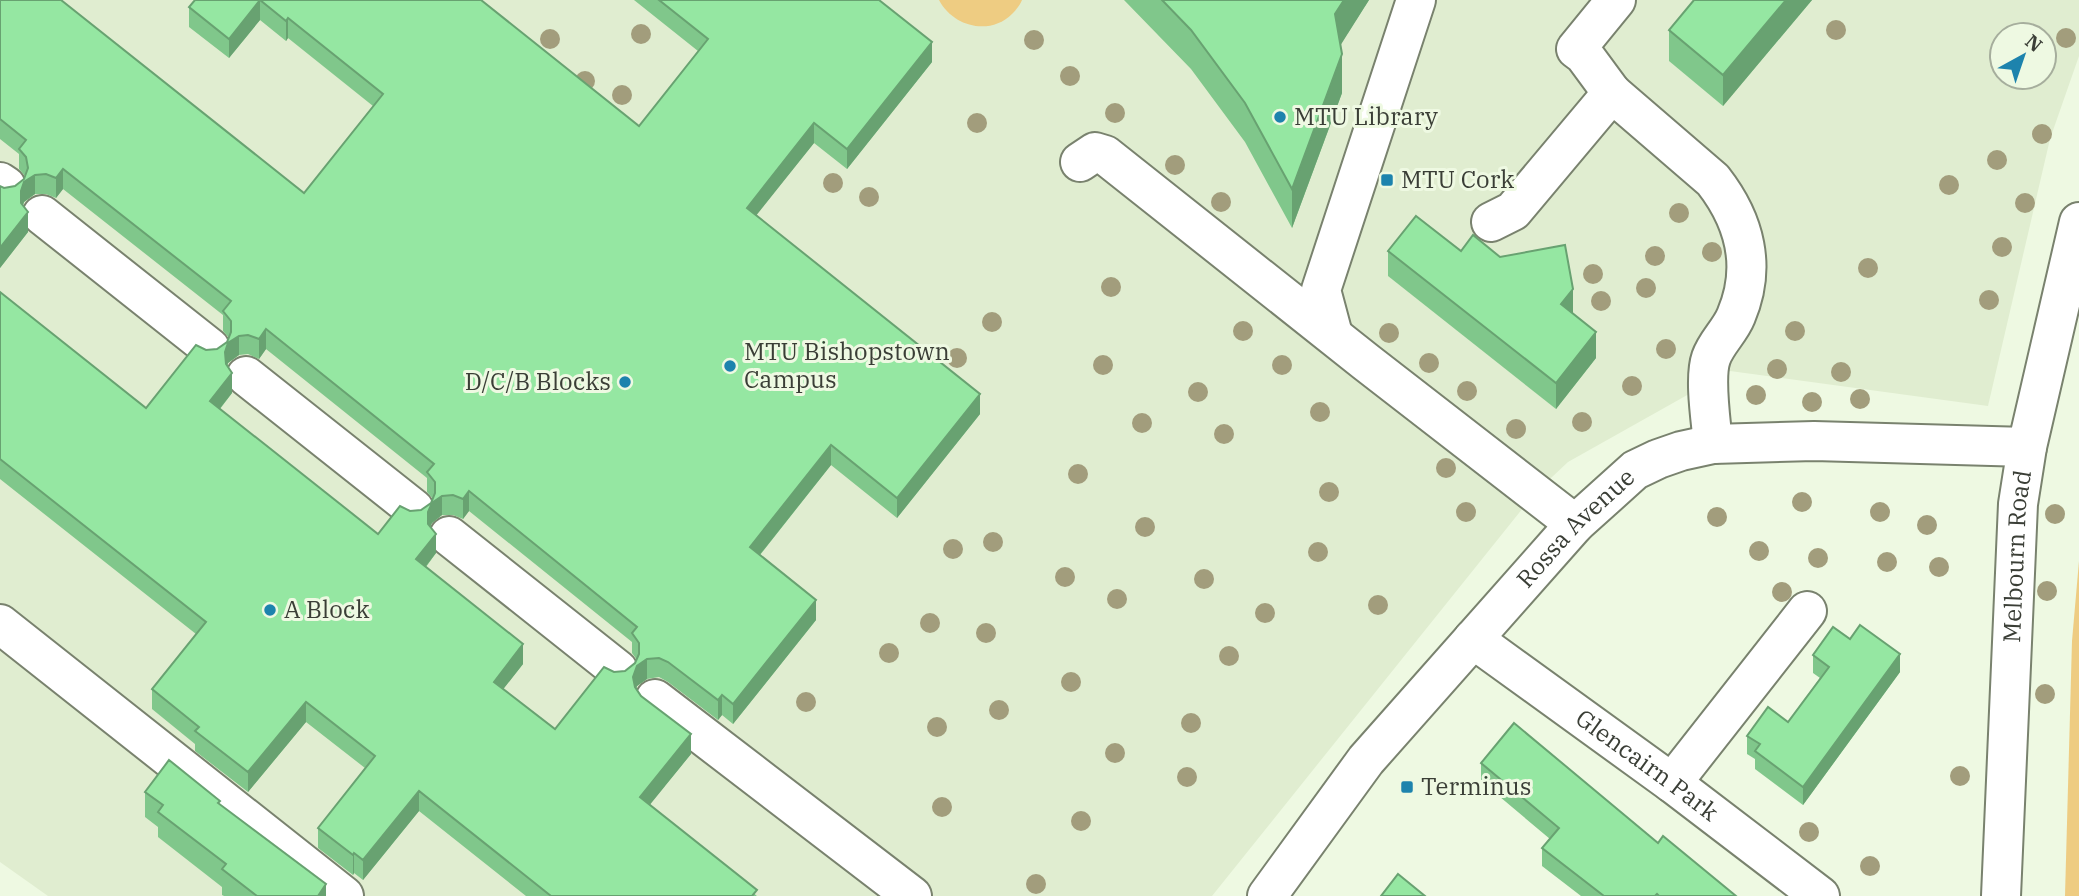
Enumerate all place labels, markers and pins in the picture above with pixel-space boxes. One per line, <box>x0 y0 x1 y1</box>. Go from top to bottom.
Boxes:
place label: MTU Library <box>1294 100 1438 132</box>
marker: MTU Library <box>1272 109 1288 125</box>
place label: MTU Cork <box>1401 163 1514 195</box>
marker: MTU Cork <box>1379 172 1395 188</box>
place label: MTU Bishopstown Campus <box>744 335 950 395</box>
marker: MTU Bishopstown Campus <box>722 358 738 374</box>
place label: D/C/B Blocks <box>465 365 611 397</box>
marker: D/C/B Blocks <box>617 374 633 390</box>
place label: A Block <box>284 593 370 625</box>
marker: A Block <box>262 602 278 618</box>
place label: Terminus <box>1421 770 1531 802</box>
marker: Terminus <box>1399 779 1415 795</box>

